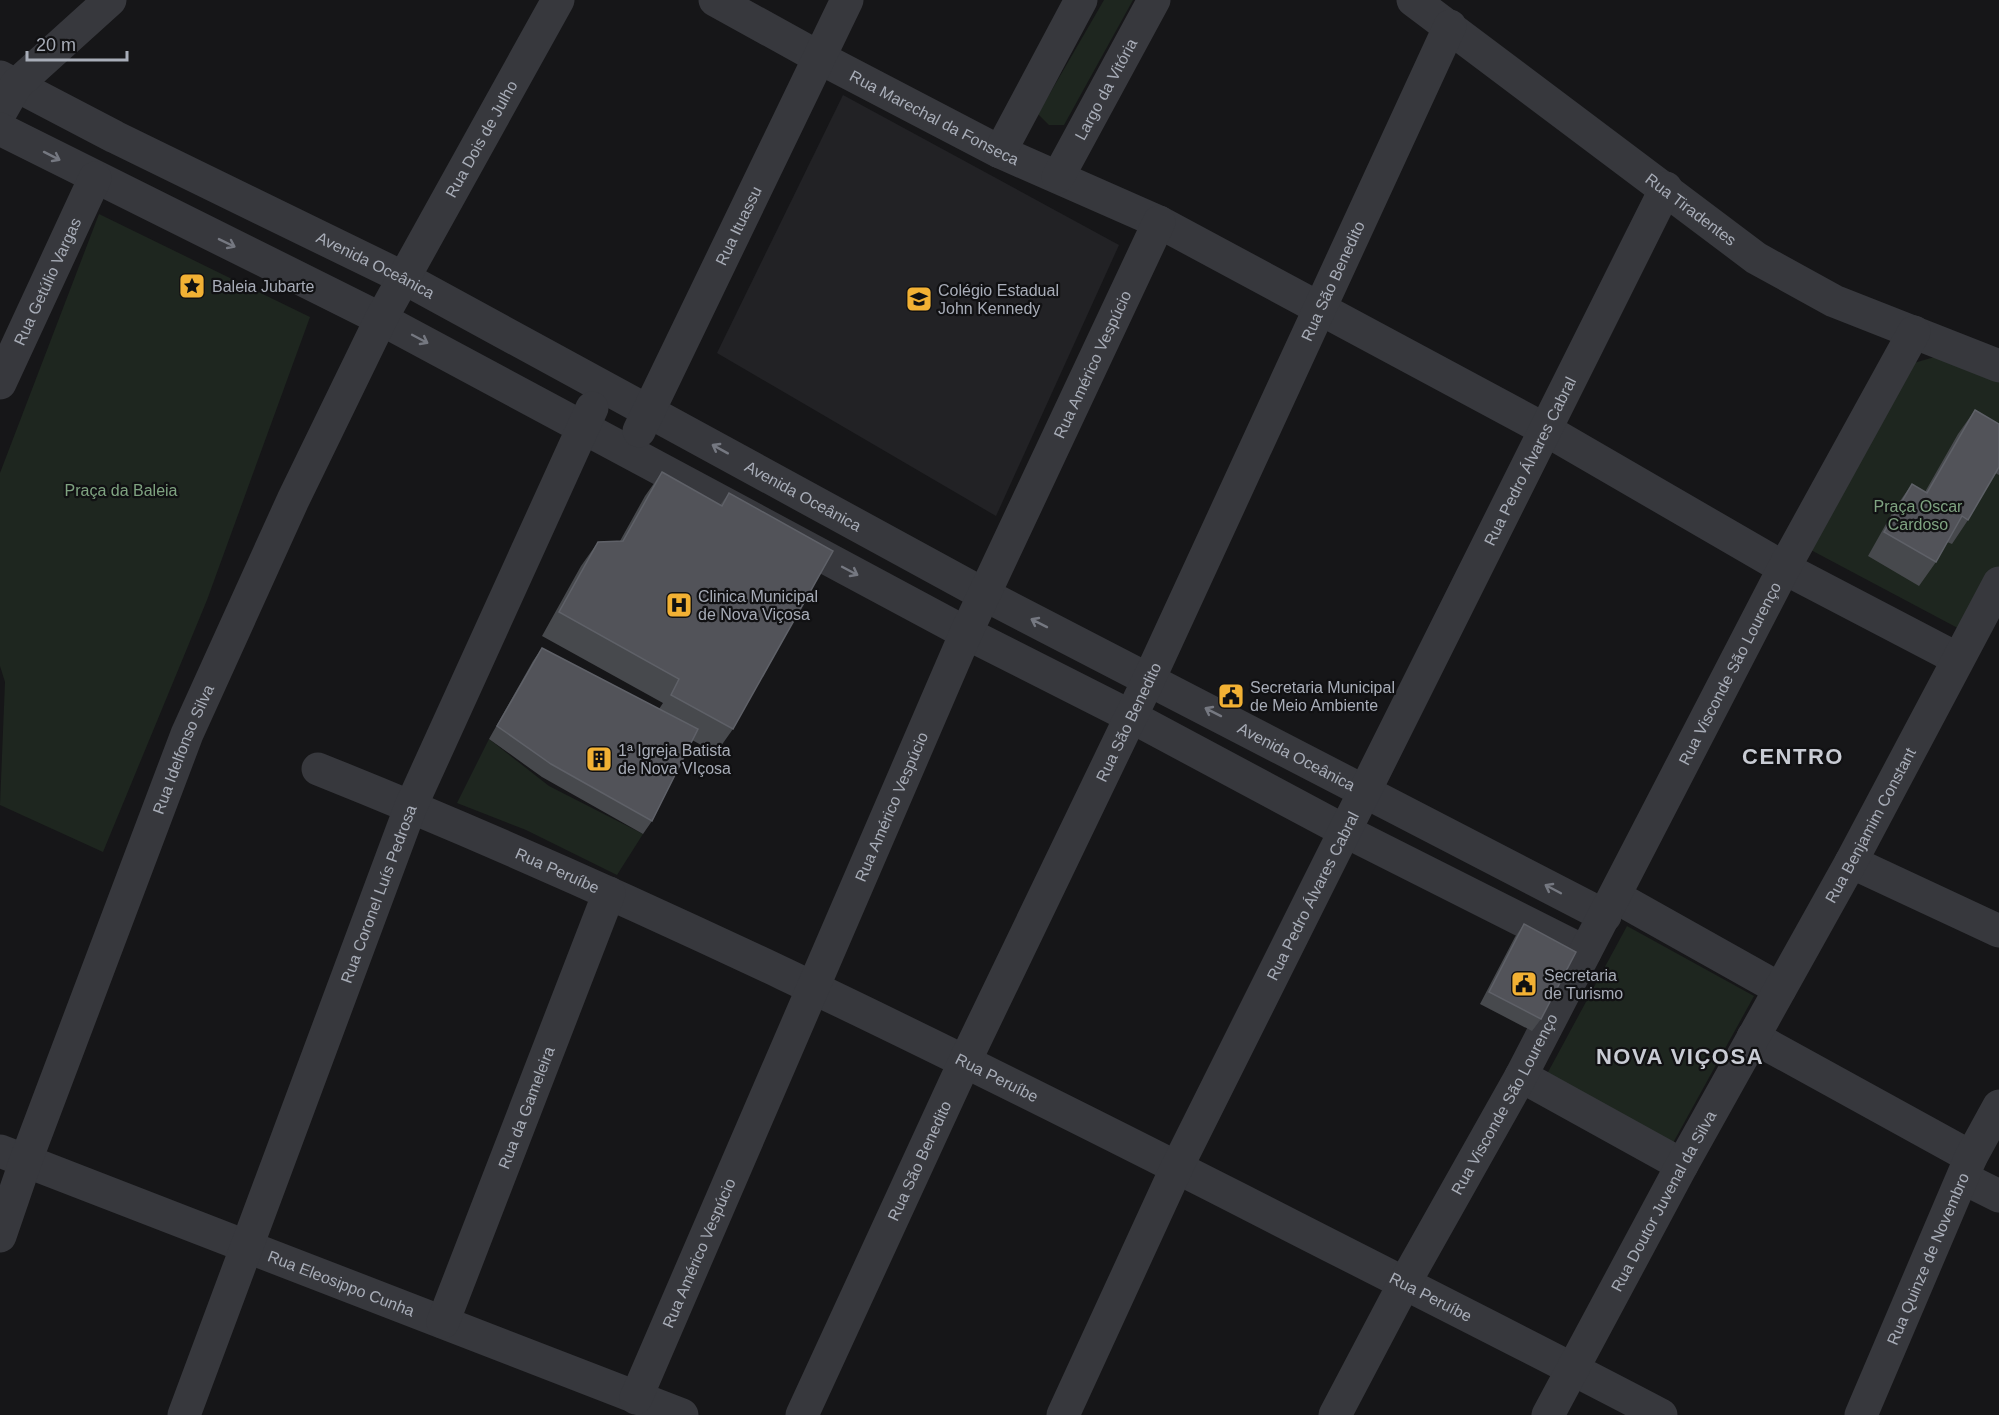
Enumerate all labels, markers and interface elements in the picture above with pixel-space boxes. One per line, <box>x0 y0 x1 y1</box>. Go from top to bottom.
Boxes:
scale bar <box>27 24 128 62</box>
text: 20 m <box>36 35 76 55</box>
street label: Largo da Vitória <box>1071 35 1140 143</box>
street label: Rua Marechal da Fonseca <box>847 67 1022 168</box>
street label: Rua Dois de Julho <box>442 77 520 200</box>
one-way arrow <box>43 150 61 162</box>
street label: Rua Tiradentes <box>1643 170 1740 249</box>
street label: Rua Ituassu <box>712 183 764 268</box>
street label: Rua Getúlio Vargas <box>10 215 84 348</box>
street label: Rua São Benedito <box>1298 218 1367 344</box>
street label: Avenida Oceânica <box>314 228 438 302</box>
one-way arrow <box>217 237 235 249</box>
place icon: Baleia Jubarte <box>177 271 207 301</box>
place label: Baleia Jubarte <box>212 278 314 295</box>
place label: Colégio Estadual John Kennedy <box>938 282 1059 317</box>
school or university icon: Colégio Estadual John Kennedy <box>904 284 934 314</box>
street label: Rua Américo Vespúcio <box>1050 288 1134 441</box>
one-way arrow <box>410 334 428 345</box>
street label: Rua Pedro Álvares Cabral <box>1480 374 1579 548</box>
one-way arrow <box>712 443 730 454</box>
street label: Avenida Oceânica <box>742 457 864 534</box>
park label: Praça da Baleia <box>65 482 178 499</box>
park label: Praça Oscar Cardoso <box>1874 498 1963 533</box>
one-way arrow <box>841 566 859 577</box>
street label: Rua Visconde São Lourenço <box>1675 579 1784 768</box>
place label: Clinica Municipal de Nova Viçosa <box>698 588 818 623</box>
hospital icon: Clinica Municipal de Nova Viçosa <box>664 590 694 620</box>
one-way arrow <box>1031 617 1048 629</box>
street label: Rua São Benedito <box>1092 660 1164 784</box>
place label: Secretaria Municipal de Meio Ambiente <box>1250 679 1395 714</box>
public building icon: Secretaria Municipal de Meio Ambiente <box>1216 681 1246 711</box>
street label: Rua Idelfonso Silva <box>149 682 217 816</box>
one-way arrow <box>1204 706 1222 717</box>
street label: Avenida Oceânica <box>1235 719 1358 794</box>
street label: Rua Américo Vespúcio <box>851 729 931 884</box>
place label: 1ª Igreja Batista de Nova VIçosa <box>618 742 731 777</box>
building icon: 1ª Igreja Batista de Nova VIçosa <box>584 744 614 774</box>
district label: CENTRO <box>1742 744 1844 769</box>
street label: Rua Benjamim Constant <box>1821 744 1919 906</box>
street label: Rua Coronel Luís Pedrosa <box>337 803 419 985</box>
street label: Rua Pedro Álvares Cabral <box>1263 809 1362 983</box>
street label: Rua Peruíbe <box>513 844 602 896</box>
one-way arrow <box>1545 883 1563 894</box>
place label: Secretaria de Turismo <box>1544 967 1623 1002</box>
public building icon: Secretaria de Turismo <box>1509 969 1539 999</box>
street label: Rua Visconde São Lourenço <box>1448 1011 1560 1197</box>
street label: Rua da Gameleira <box>495 1044 557 1171</box>
district label: NOVA VIÇOSA <box>1596 1044 1764 1069</box>
street label: Rua Peruíbe <box>953 1050 1041 1105</box>
street label: Rua São Benedito <box>884 1098 954 1223</box>
street label: Rua Doutor Juvenal da Silva <box>1607 1108 1719 1294</box>
street label: Rua Quinze de Novembro <box>1884 1170 1972 1347</box>
street label: Rua Américo Vespúcio <box>659 1176 738 1330</box>
street label: Rua Eleosippo Cunha <box>266 1247 417 1319</box>
street label: Rua Peruíbe <box>1387 1269 1475 1325</box>

